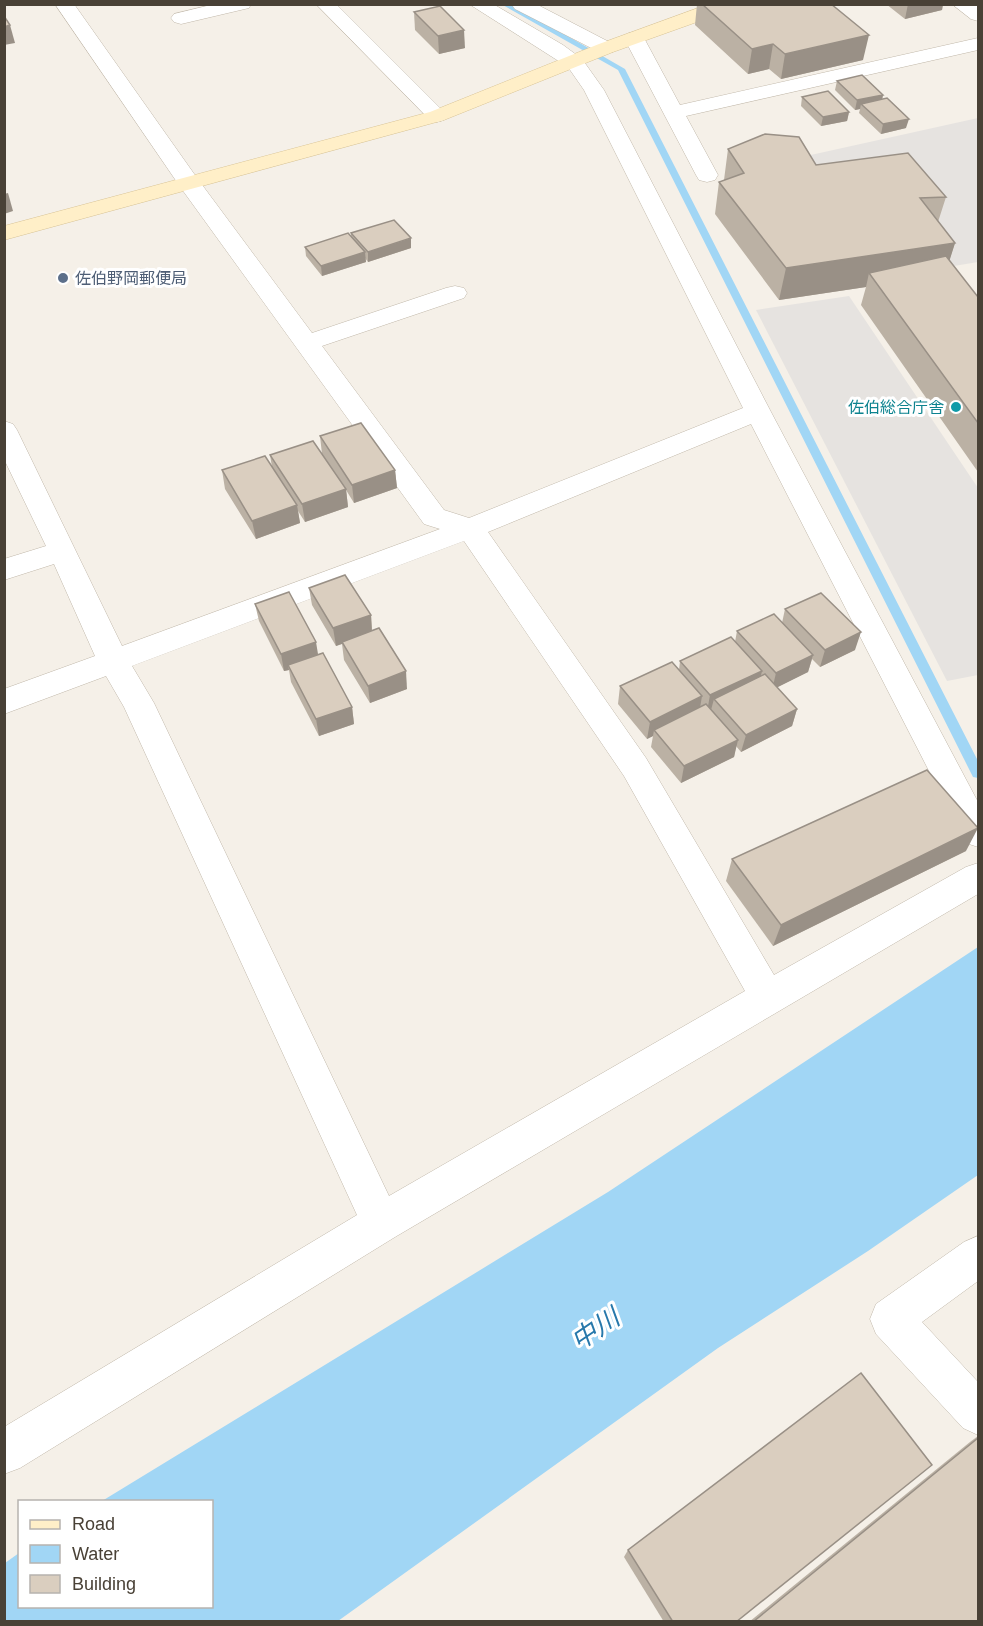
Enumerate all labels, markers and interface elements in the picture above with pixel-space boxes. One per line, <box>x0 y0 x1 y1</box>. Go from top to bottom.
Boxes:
place label: 佐伯野岡郵便局 <box>75 270 187 287</box>
marker: 佐伯野岡郵便局 <box>56 271 70 285</box>
place label: 佐伯総合庁舎 <box>848 399 944 416</box>
marker: 佐伯総合庁舎 <box>949 400 963 414</box>
water label: 中川 <box>565 1300 627 1356</box>
legend <box>18 1500 213 1608</box>
text: Road <box>72 1514 115 1534</box>
text: Water <box>72 1544 119 1564</box>
text: Building <box>72 1574 136 1594</box>

